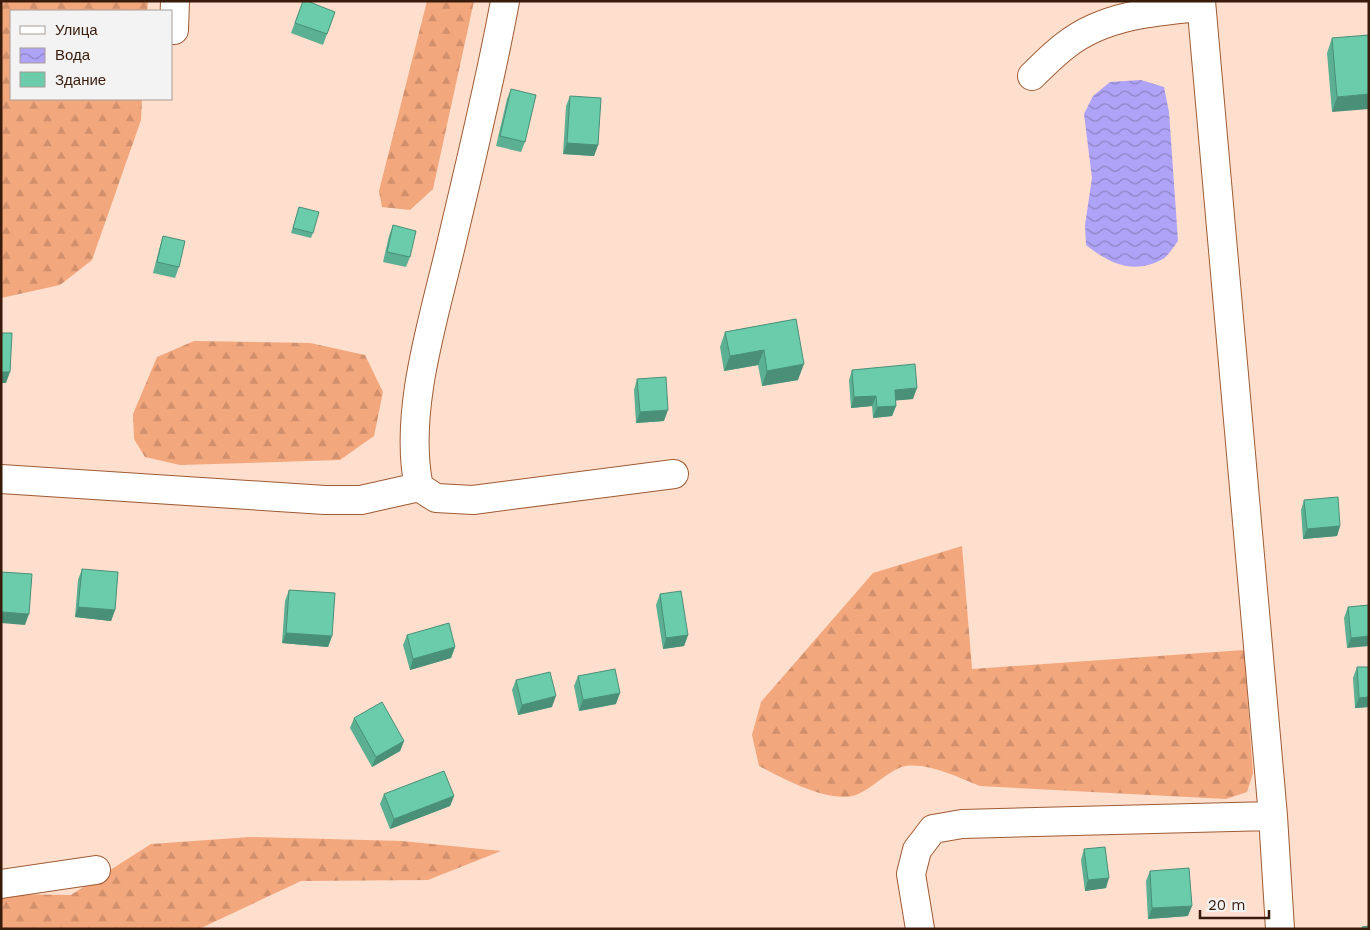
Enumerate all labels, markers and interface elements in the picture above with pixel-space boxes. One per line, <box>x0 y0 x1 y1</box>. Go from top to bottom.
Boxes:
legend <box>10 10 172 100</box>
text: Улица <box>55 21 98 39</box>
text: Вода <box>55 46 91 64</box>
text: Здание <box>55 71 106 89</box>
scale bar <box>1200 888 1269 920</box>
text: 20 m <box>1208 896 1246 914</box>

